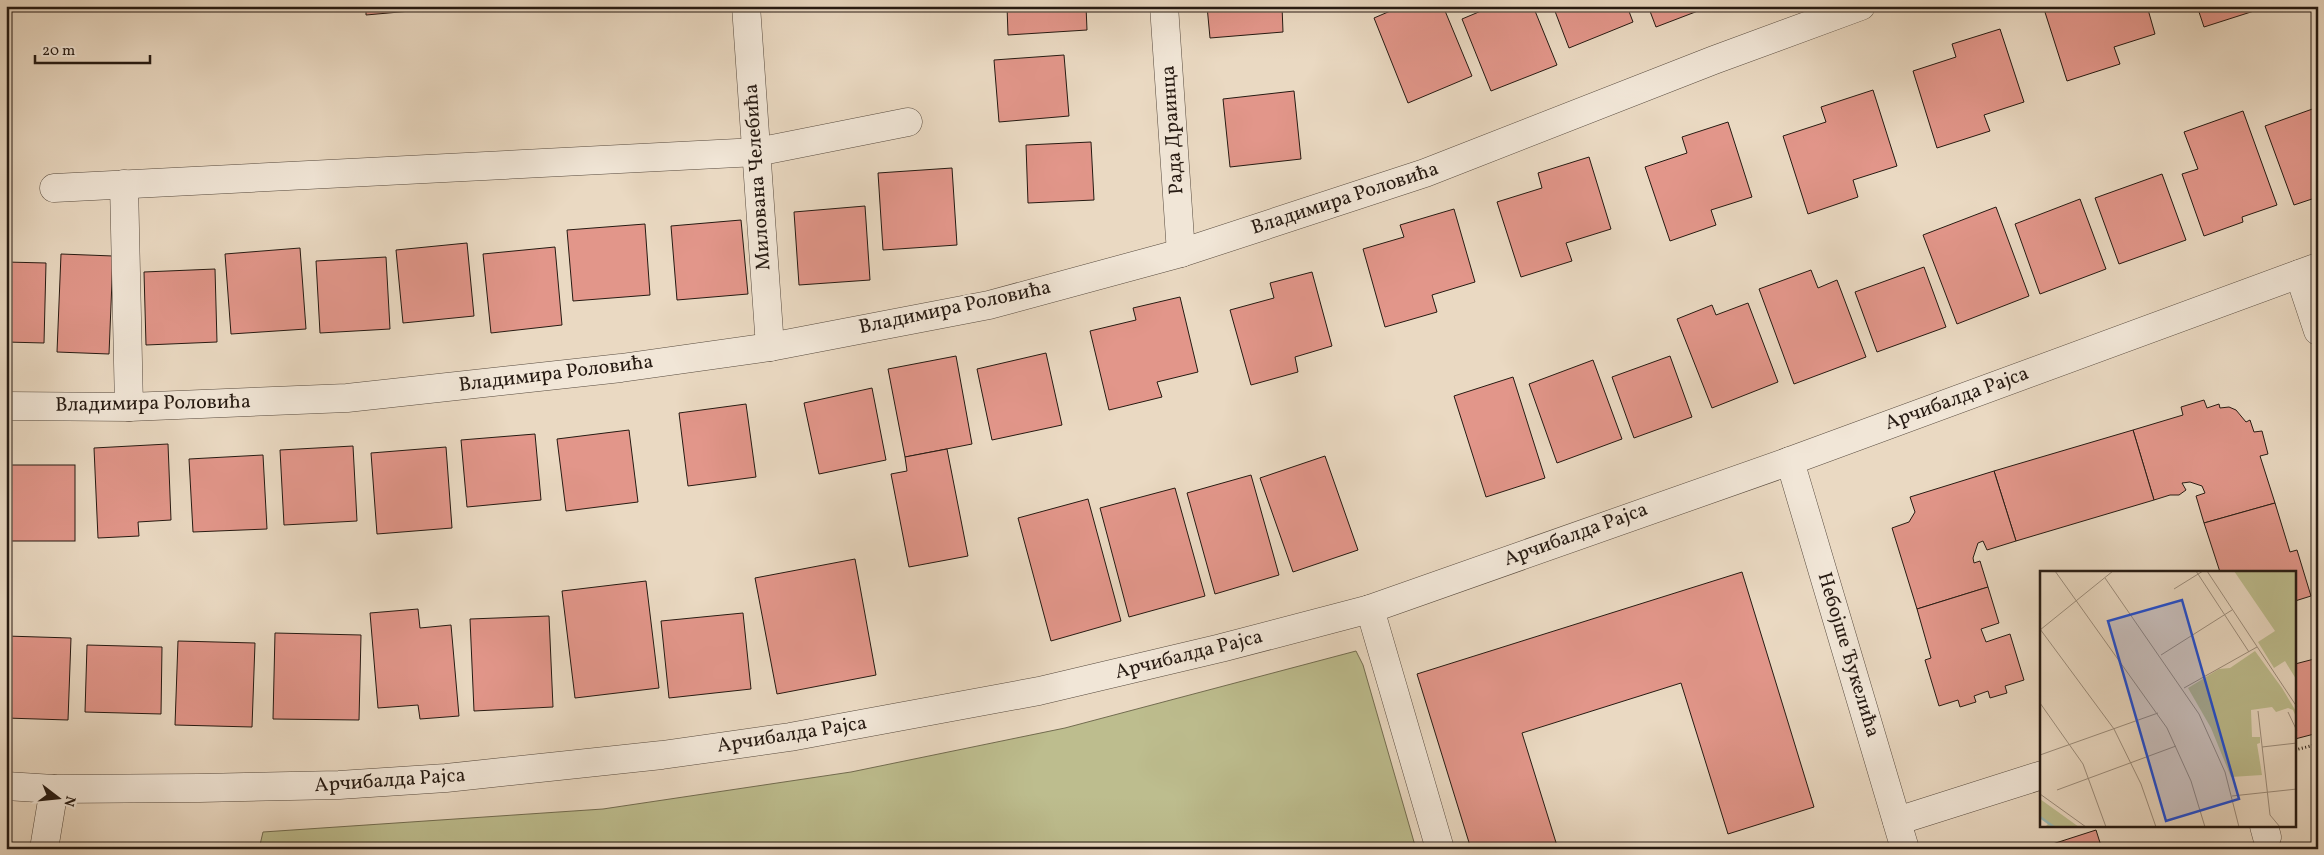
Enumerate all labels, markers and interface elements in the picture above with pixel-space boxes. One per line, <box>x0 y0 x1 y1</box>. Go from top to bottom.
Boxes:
scale bar <box>35 32 150 64</box>
text: 20 m <box>42 41 75 62</box>
street label: Рада Драинца <box>1155 64 1191 196</box>
street label: Милована Челебића <box>738 83 778 271</box>
street label: Владимира Роловића <box>1248 155 1442 243</box>
street label: Владимира Роловића <box>856 274 1054 342</box>
street label: Владимира Роловића <box>457 348 655 400</box>
street label: Арчибалда Рајса <box>1881 360 2033 438</box>
street label: Владимира Роловића <box>55 388 251 420</box>
street label: Арчибалда Рајса <box>1500 496 1652 574</box>
street label: Небојше Ђукелића <box>1810 569 1886 741</box>
inset map <box>2040 571 2296 828</box>
street label: Арчибалда Рајса <box>1112 623 1266 687</box>
street label: Арчибалда Рајса <box>715 709 869 761</box>
street label: Арчибалда Рајса <box>314 762 467 800</box>
north arrow <box>32 772 82 822</box>
text: N <box>59 794 80 809</box>

